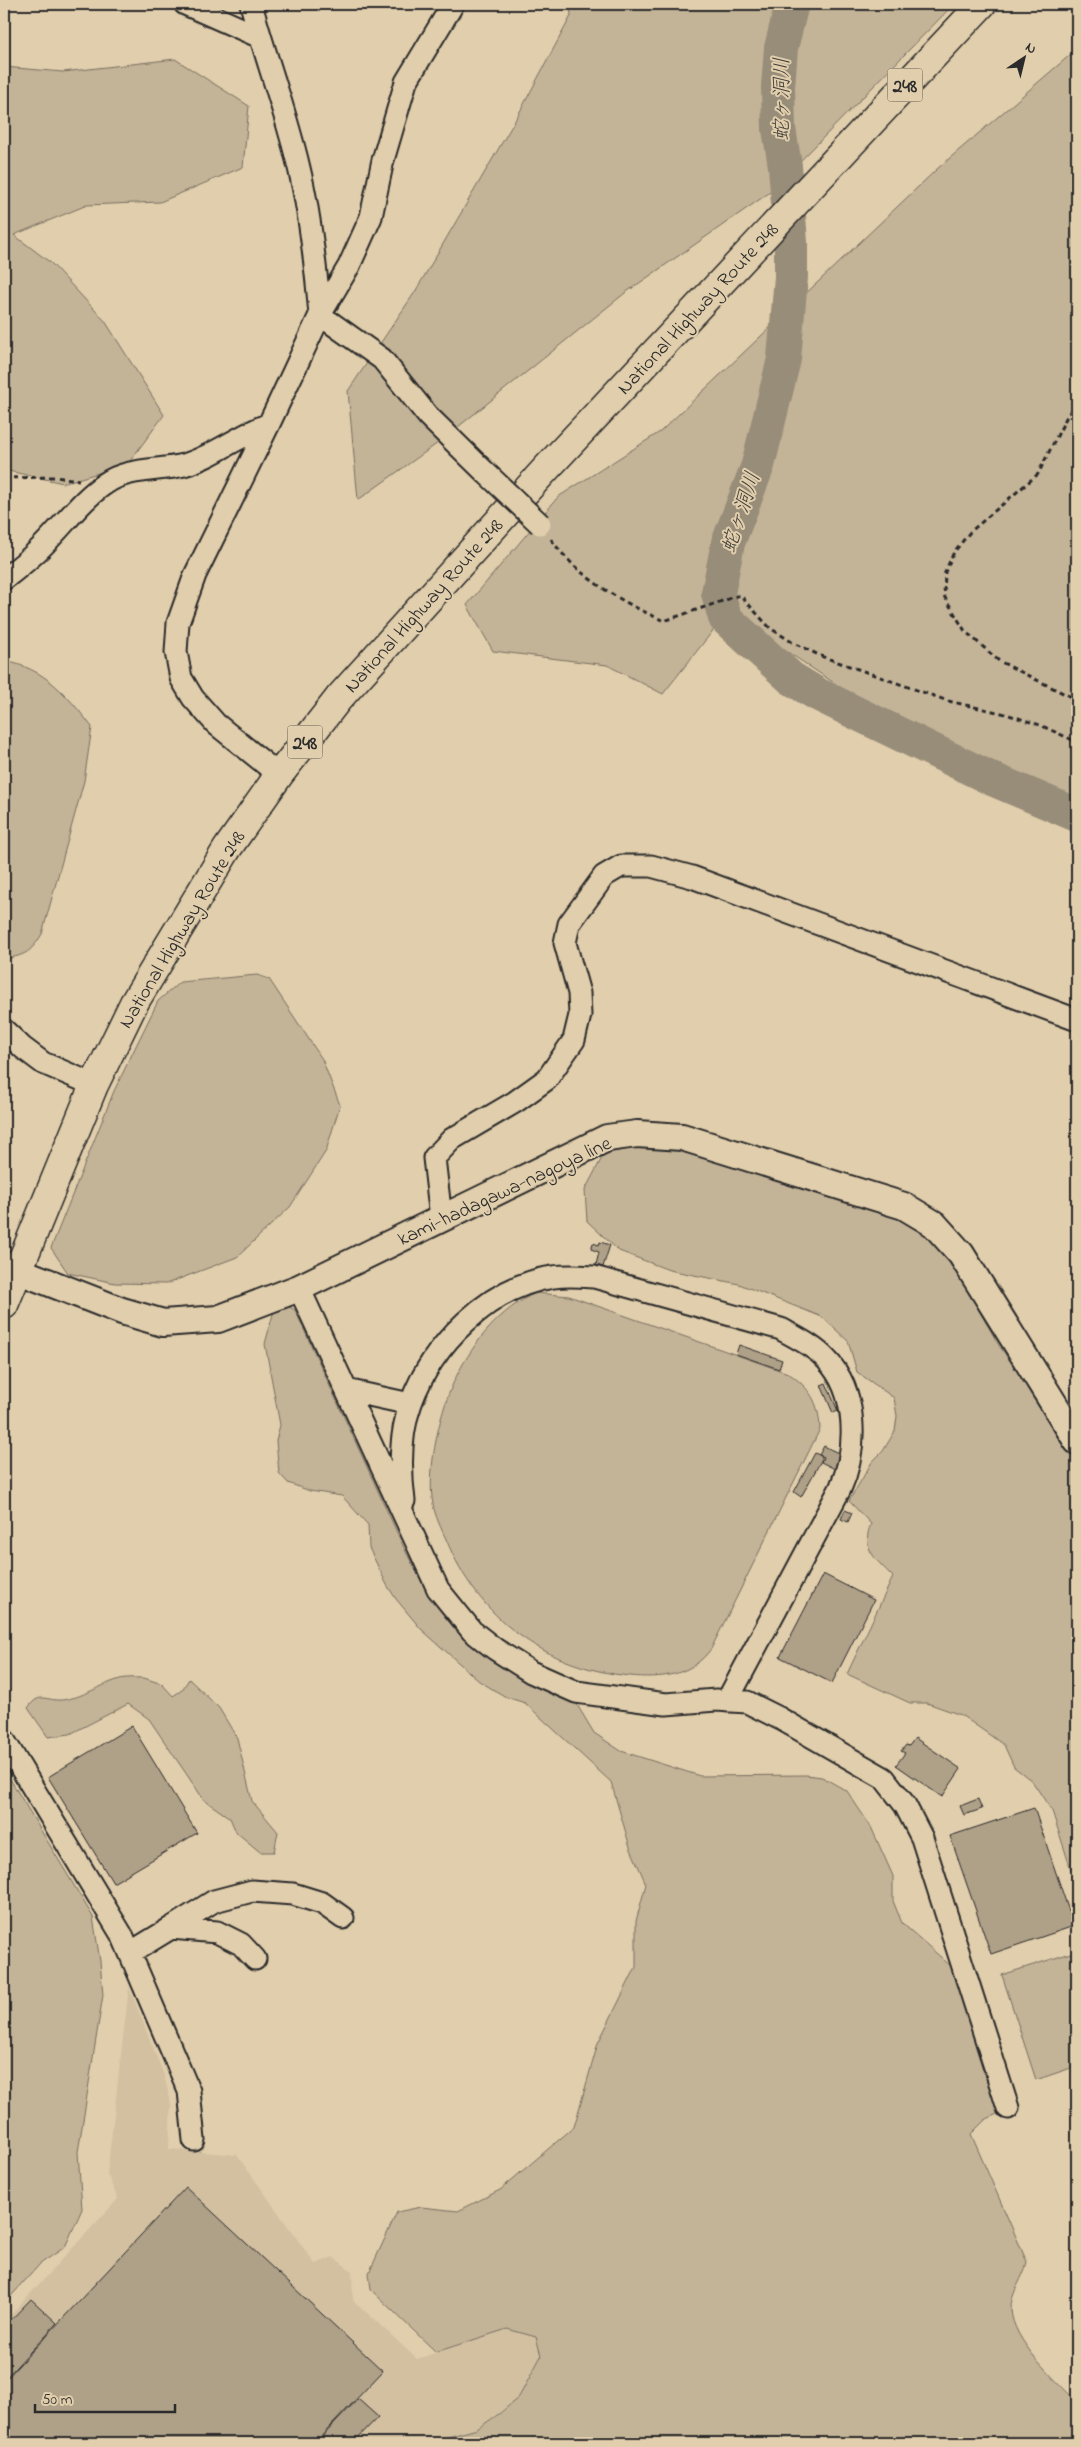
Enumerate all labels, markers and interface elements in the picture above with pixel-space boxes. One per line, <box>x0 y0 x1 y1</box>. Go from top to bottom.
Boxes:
north arrow <box>998 32 1048 82</box>
text: N <box>1021 37 1040 60</box>
water label: 蛇ヶ洞川 <box>768 57 798 141</box>
road number: 248 <box>888 68 922 102</box>
street label: National Highway Route 248 <box>611 217 787 403</box>
water label: 蛇ヶ洞川 <box>715 468 769 557</box>
street label: National Highway Route 248 <box>338 513 512 701</box>
road number: 248 <box>288 726 322 759</box>
street label: National Highway Route 248 <box>112 826 255 1035</box>
street label: kami-hadagawa-nagoya line <box>394 1130 617 1255</box>
scale bar <box>35 2382 175 2414</box>
text: 50 m <box>42 2389 73 2411</box>

